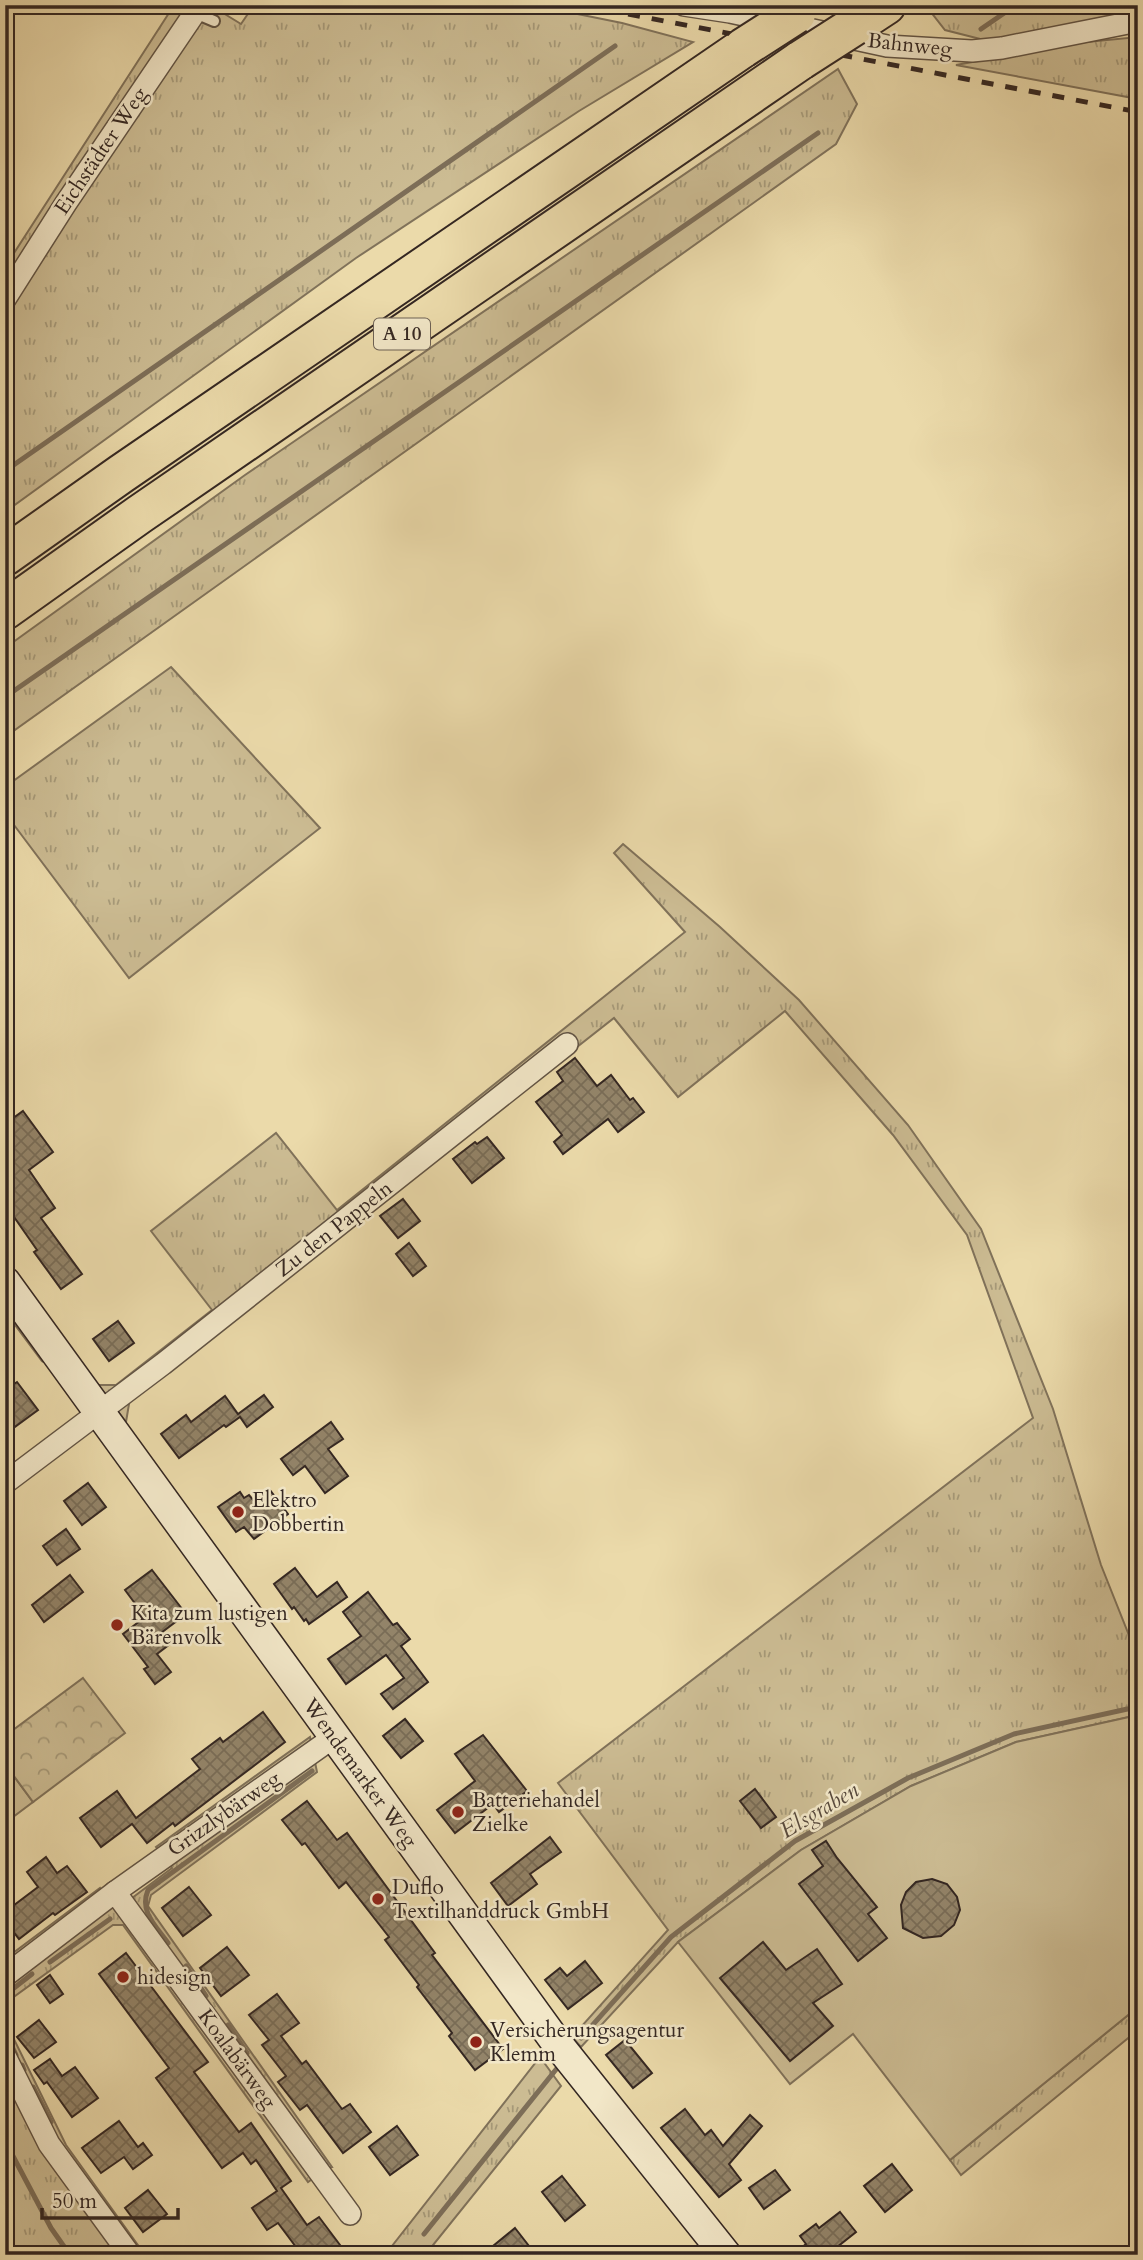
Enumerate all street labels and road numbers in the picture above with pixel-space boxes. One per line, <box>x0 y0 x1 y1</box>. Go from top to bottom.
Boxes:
street label: Bahnweg <box>866 26 954 64</box>
street label: Eichstädter Weg <box>48 81 155 220</box>
road number: A 10 <box>374 318 430 350</box>
street label: Zu den Pappeln <box>269 1174 399 1284</box>
street label: Wendemarker Weg <box>295 1691 424 1854</box>
street label: Grizzlybärweg <box>162 1764 286 1864</box>
street label: Koalabärweg <box>191 2003 283 2115</box>

